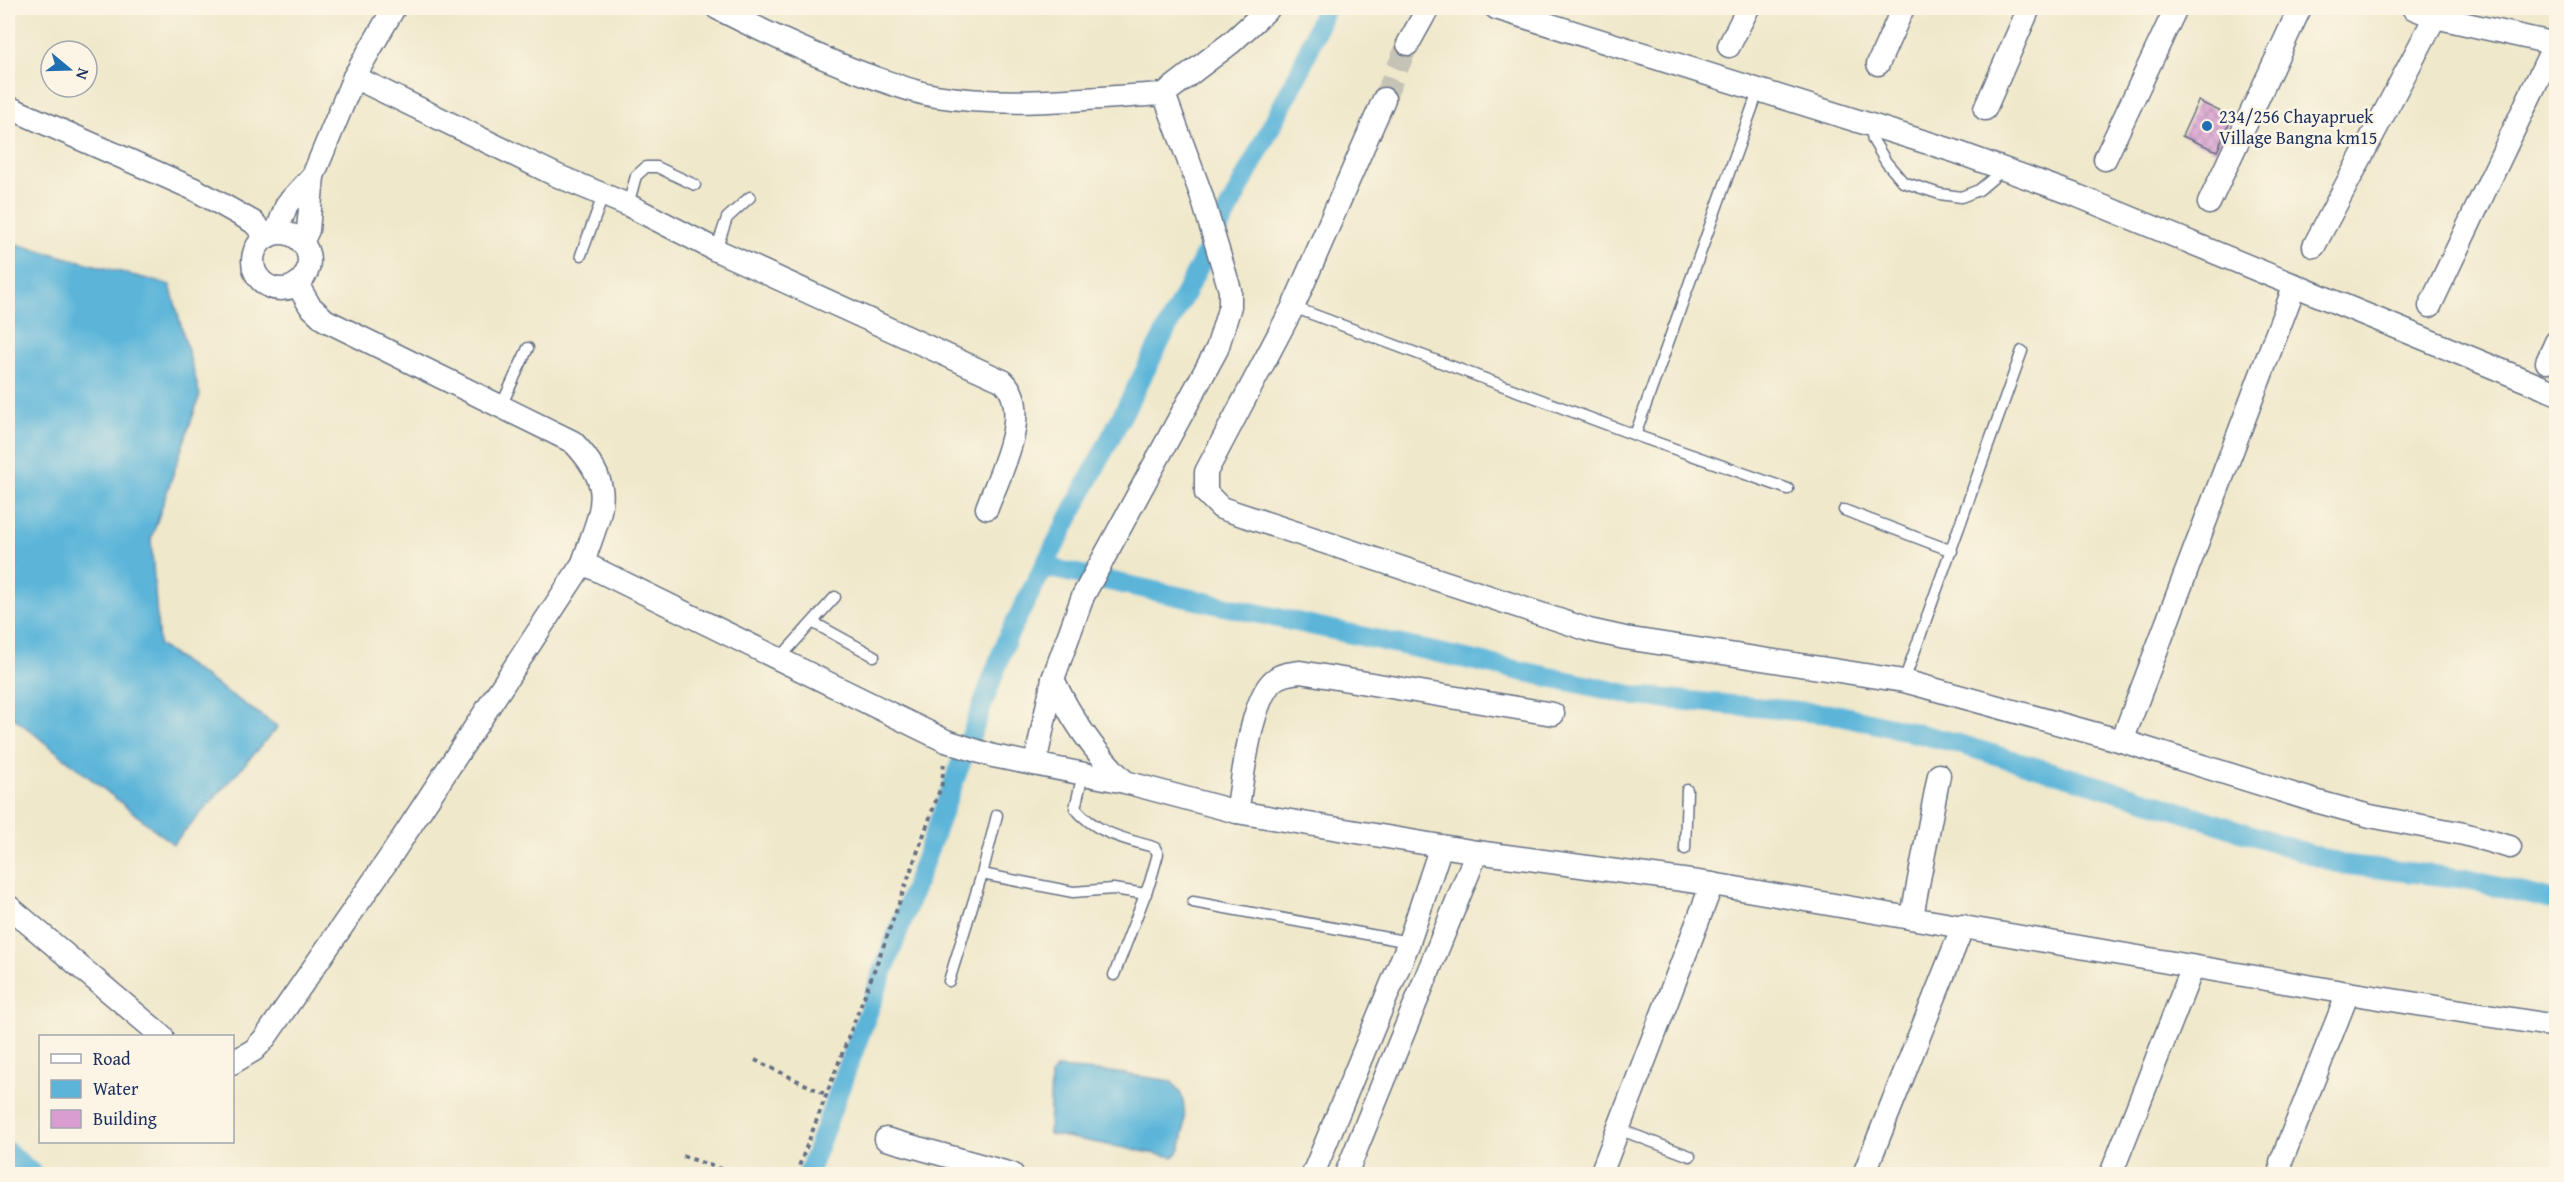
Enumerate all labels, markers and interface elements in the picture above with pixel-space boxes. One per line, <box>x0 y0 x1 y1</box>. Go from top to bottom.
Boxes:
north arrow <box>39 39 99 99</box>
text: N <box>70 65 96 83</box>
place label: 234/256 Chayapruek Village Bangna km15 <box>2219 103 2377 151</box>
marker: 234/256 Chayapruek Village Bangna km15 <box>2200 119 2214 133</box>
legend <box>39 1035 234 1143</box>
text: Road <box>93 1045 131 1072</box>
text: Water <box>93 1075 139 1102</box>
text: Building <box>93 1105 157 1132</box>

